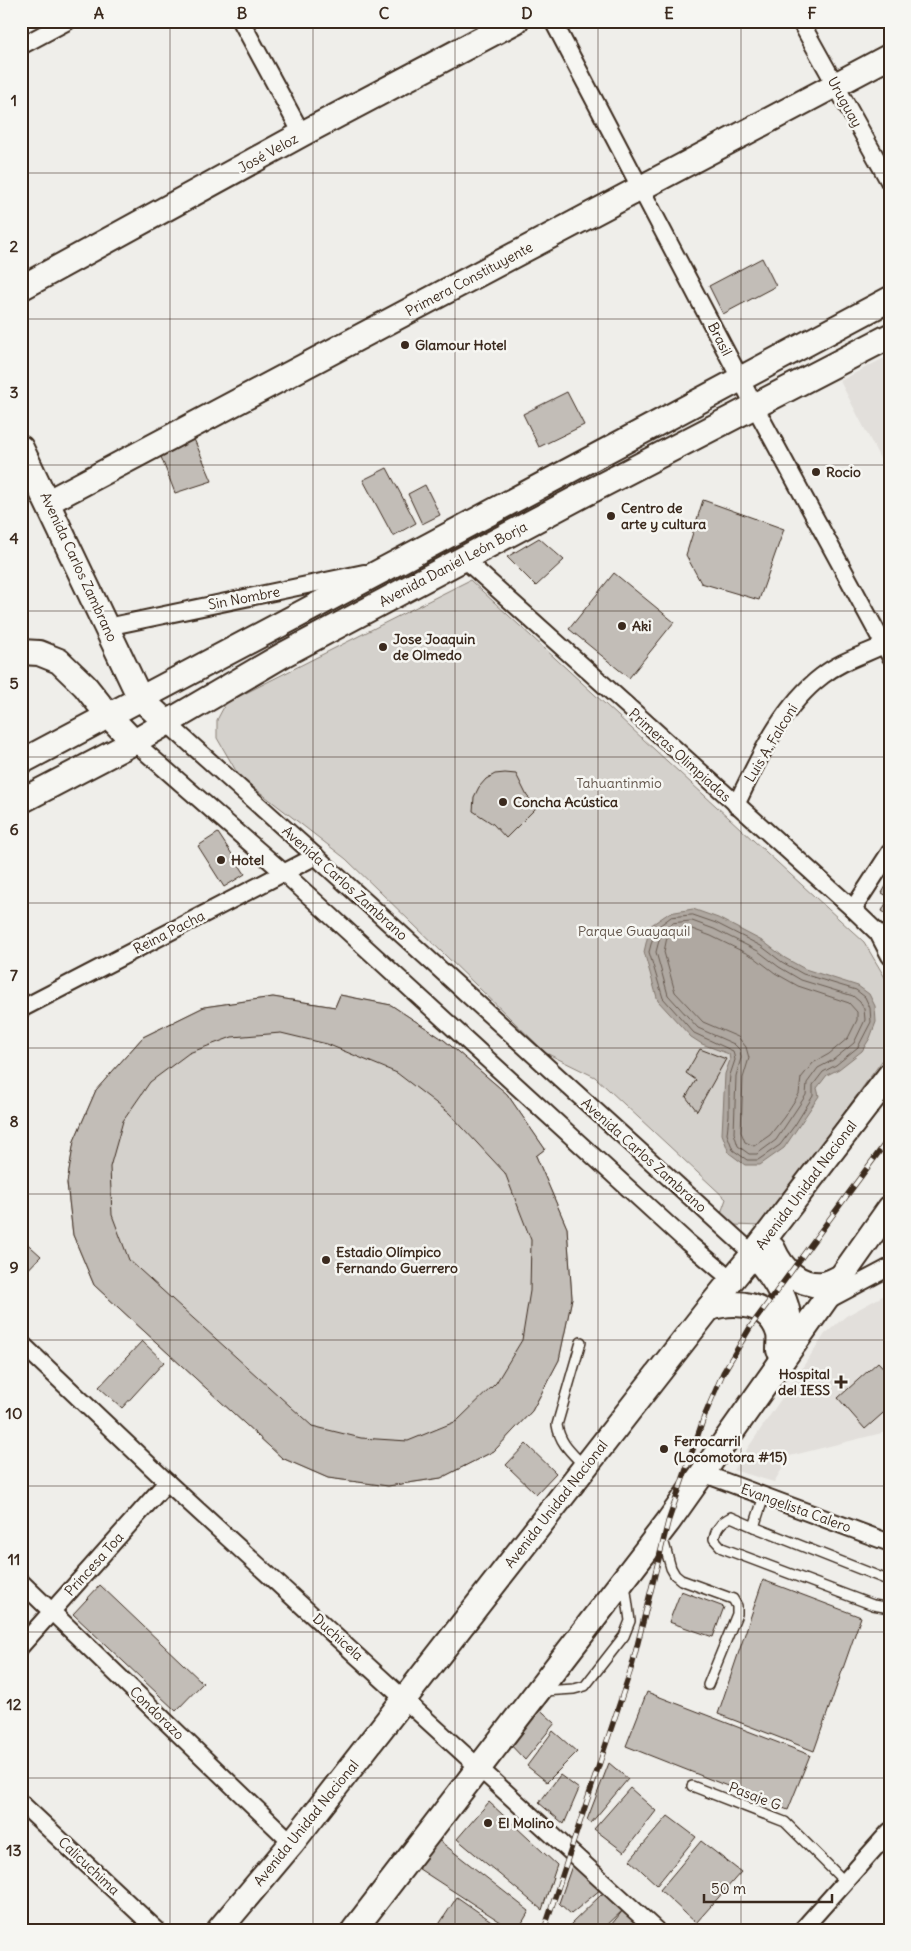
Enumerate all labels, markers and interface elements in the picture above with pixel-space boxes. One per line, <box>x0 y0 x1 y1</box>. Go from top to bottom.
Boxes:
text: A <box>94 3 104 23</box>
text: B <box>237 3 248 23</box>
text: C <box>379 3 390 23</box>
text: D <box>521 3 533 23</box>
text: E <box>664 3 674 23</box>
text: F <box>807 3 817 23</box>
street label: Uruguay <box>824 74 866 130</box>
text: 1 <box>11 90 17 110</box>
street label: José Veloz <box>235 129 301 177</box>
text: 2 <box>10 236 19 256</box>
street label: Primera Constituyente <box>402 238 536 320</box>
street label: Brasil <box>704 319 736 359</box>
place label: Glamour Hotel <box>415 336 507 354</box>
marker: Glamour Hotel <box>399 339 411 351</box>
text: 3 <box>9 382 19 402</box>
place label: Rocio <box>826 463 861 481</box>
marker: Rocio <box>810 466 822 478</box>
street label: Avenida Carlos Zambrano <box>36 489 122 645</box>
place label: Centro de arte y cultura <box>621 499 706 533</box>
marker: Centro de arte y cultura <box>605 510 617 522</box>
street label: Avenida Daniel León Borja <box>376 517 530 611</box>
text: 4 <box>9 528 19 548</box>
street label: Sin Nombre <box>207 582 281 614</box>
place label: Aki <box>632 617 651 635</box>
marker: Aki <box>616 620 628 632</box>
place label: Jose Joaquin de Olmedo <box>393 630 475 664</box>
marker: Jose Joaquin de Olmedo <box>377 641 389 653</box>
text: 5 <box>9 673 19 693</box>
street label: Luis A. Falconí <box>741 701 801 785</box>
street label: Primeras Olimpiadas <box>625 704 735 806</box>
park label: Tahuantinmio <box>576 774 662 792</box>
place label: Concha Acústica <box>513 793 618 811</box>
marker: Concha Acústica <box>497 796 509 808</box>
text: 6 <box>9 819 19 839</box>
street label: Avenida Carlos Zambrano <box>278 822 412 944</box>
place label: Hotel <box>231 851 264 869</box>
marker: Hotel <box>215 854 227 866</box>
street label: Reina Pacha <box>130 906 208 958</box>
park label: Parque Guayaquil <box>578 922 690 940</box>
text: 7 <box>10 965 18 985</box>
street label: Avenida Carlos Zambrano <box>577 1094 711 1216</box>
text: 8 <box>9 1111 19 1131</box>
street label: Avenida Unidad Nacional <box>751 1117 861 1253</box>
place label: Estadio Olímpico Fernando Guerrero <box>336 1243 458 1277</box>
marker: Estadio Olímpico Fernando Guerrero <box>320 1254 332 1266</box>
text: 9 <box>9 1257 19 1277</box>
place label: Hospital del IESS <box>778 1365 830 1399</box>
marker: Hospital del IESS <box>834 1375 848 1389</box>
text: 10 <box>6 1403 22 1423</box>
place label: Ferrocarril (Locomotora #15) <box>674 1432 787 1466</box>
street label: Avenida Unidad Nacional <box>500 1436 612 1572</box>
marker: Ferrocarril (Locomotora #15) <box>658 1443 670 1455</box>
street label: Evangelista Calero <box>738 1480 854 1536</box>
street label: Princesa Toa <box>61 1528 127 1600</box>
text: 11 <box>8 1549 20 1569</box>
street label: Duchicela <box>309 1610 367 1664</box>
street label: Condorazo <box>126 1683 188 1744</box>
text: 12 <box>6 1694 22 1714</box>
street label: Avenida Unidad Nacional <box>250 1756 362 1890</box>
street label: Pasaje G <box>726 1778 784 1814</box>
place label: El Molino <box>498 1814 554 1832</box>
marker: El Molino <box>482 1817 494 1829</box>
street label: Calicuchima <box>55 1833 123 1899</box>
text: 13 <box>6 1840 22 1860</box>
scale bar <box>704 1871 831 1903</box>
text: 50 m <box>711 1879 746 1898</box>

